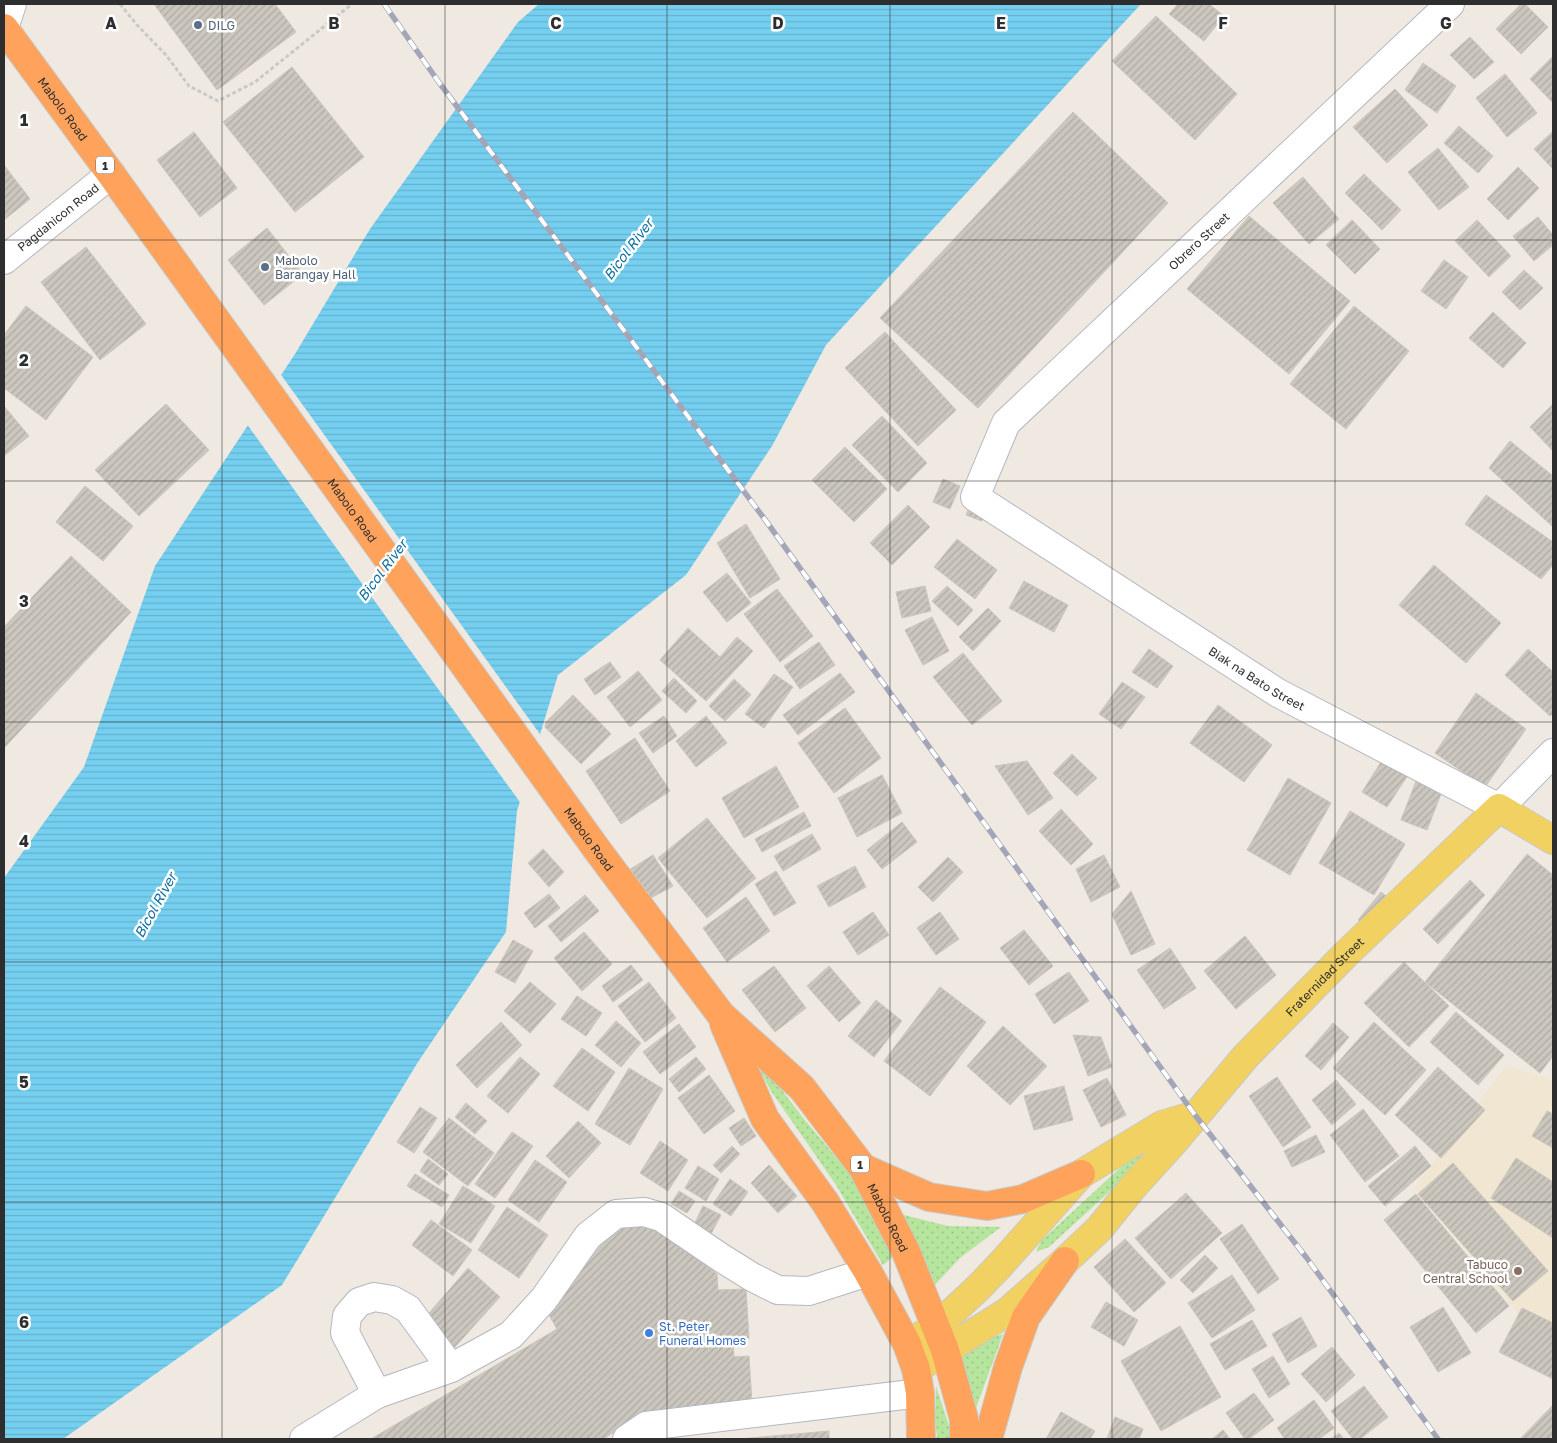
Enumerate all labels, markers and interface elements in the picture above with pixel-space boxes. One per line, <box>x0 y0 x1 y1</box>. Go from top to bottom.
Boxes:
text: A <box>105 13 117 33</box>
text: B <box>328 13 340 33</box>
text: C <box>550 13 562 33</box>
text: D <box>772 13 784 33</box>
text: E <box>996 13 1006 33</box>
text: F <box>1218 13 1228 33</box>
text: G <box>1440 13 1452 33</box>
place label: DILG <box>208 18 235 33</box>
marker: DILG <box>192 19 204 31</box>
street label: Mabolo Road <box>35 74 91 143</box>
text: 1 <box>20 110 28 130</box>
road number: 1 <box>96 156 114 174</box>
street label: Pagdahicon Road <box>14 180 102 254</box>
street label: Obrero Street <box>1165 209 1233 273</box>
water label: Bicol River <box>600 213 658 283</box>
place label: Mabolo Barangay Hall <box>275 253 356 282</box>
marker: Mabolo Barangay Hall <box>259 261 271 273</box>
text: 2 <box>19 350 29 370</box>
street label: Mabolo Road <box>325 475 381 545</box>
water label: Bicol River <box>354 534 412 604</box>
text: 3 <box>19 591 29 611</box>
street label: Biak na Bato Street <box>1206 643 1308 713</box>
street label: Mabolo Road <box>561 804 618 874</box>
text: 4 <box>19 831 29 851</box>
water label: Bicol River <box>130 867 181 940</box>
street label: Fraternidad Street <box>1282 934 1367 1019</box>
text: 5 <box>19 1072 29 1092</box>
road number: 1 <box>851 1156 869 1172</box>
street label: Mabolo Road <box>864 1180 912 1254</box>
place label: Tabuco Central School <box>1423 1257 1508 1286</box>
marker: Tabuco Central School <box>1512 1265 1524 1277</box>
text: 6 <box>19 1312 29 1332</box>
place label: St. Peter Funeral Homes <box>659 1319 746 1348</box>
marker: St. Peter Funeral Homes <box>643 1327 655 1339</box>

